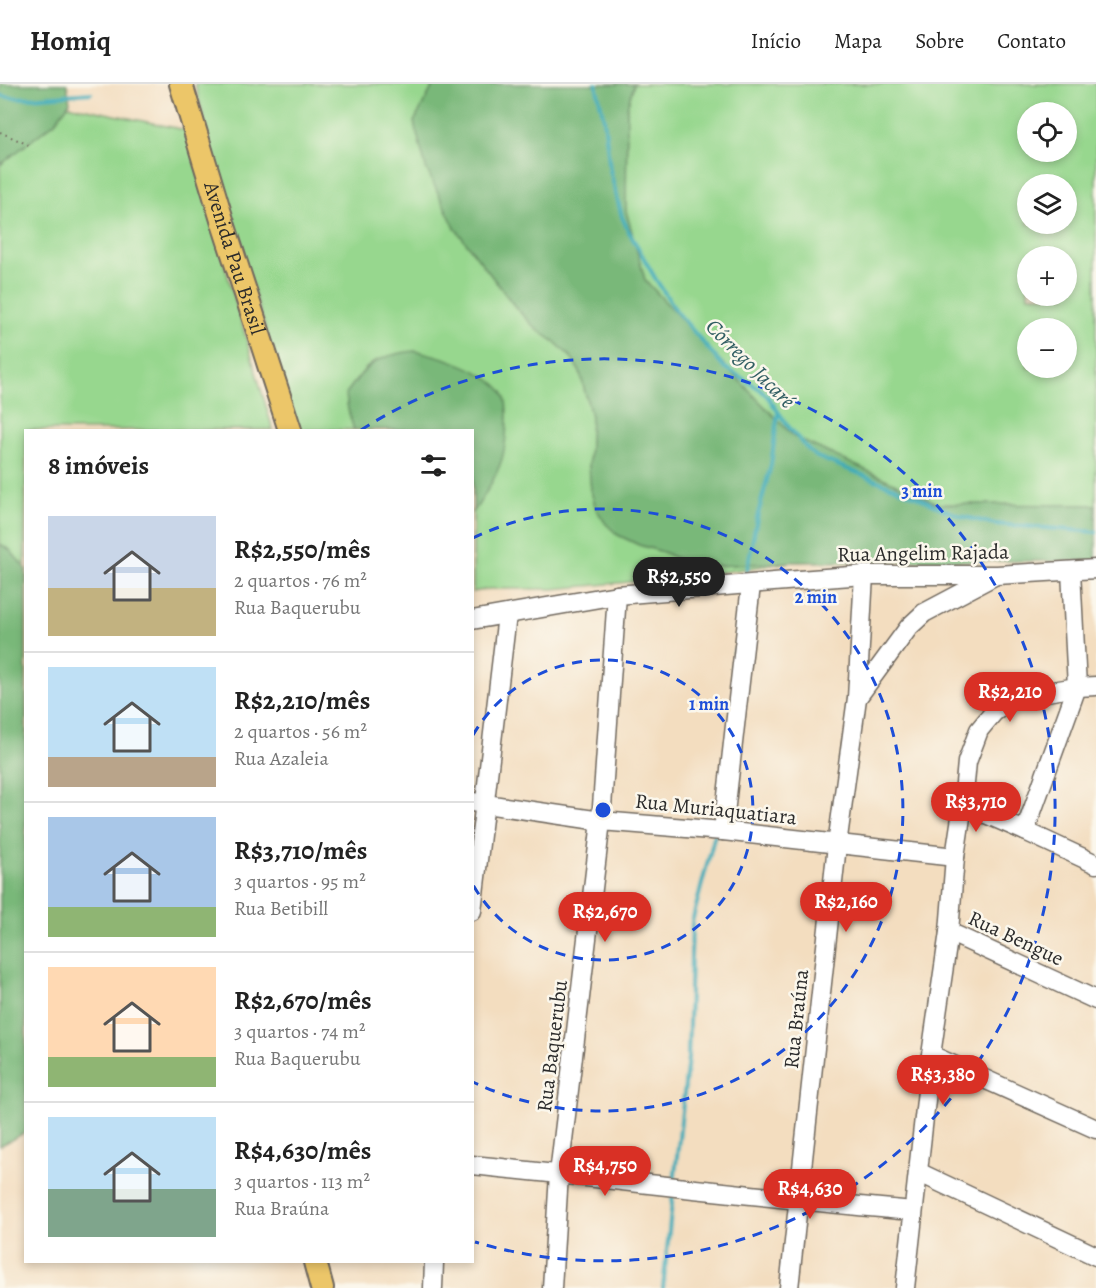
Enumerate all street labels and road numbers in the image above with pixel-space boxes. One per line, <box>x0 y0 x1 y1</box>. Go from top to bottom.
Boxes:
street label: Avenida Pau Brasil <box>197 177 272 338</box>
street label: Rua Angelim Rajada <box>837 537 1009 568</box>
street label: Rua Muriaquatiara <box>634 787 798 831</box>
street label: Rua Bengue <box>964 904 1068 972</box>
street label: Rua Braúna <box>777 968 815 1070</box>
street label: Rua Baquerubu <box>530 978 574 1114</box>

